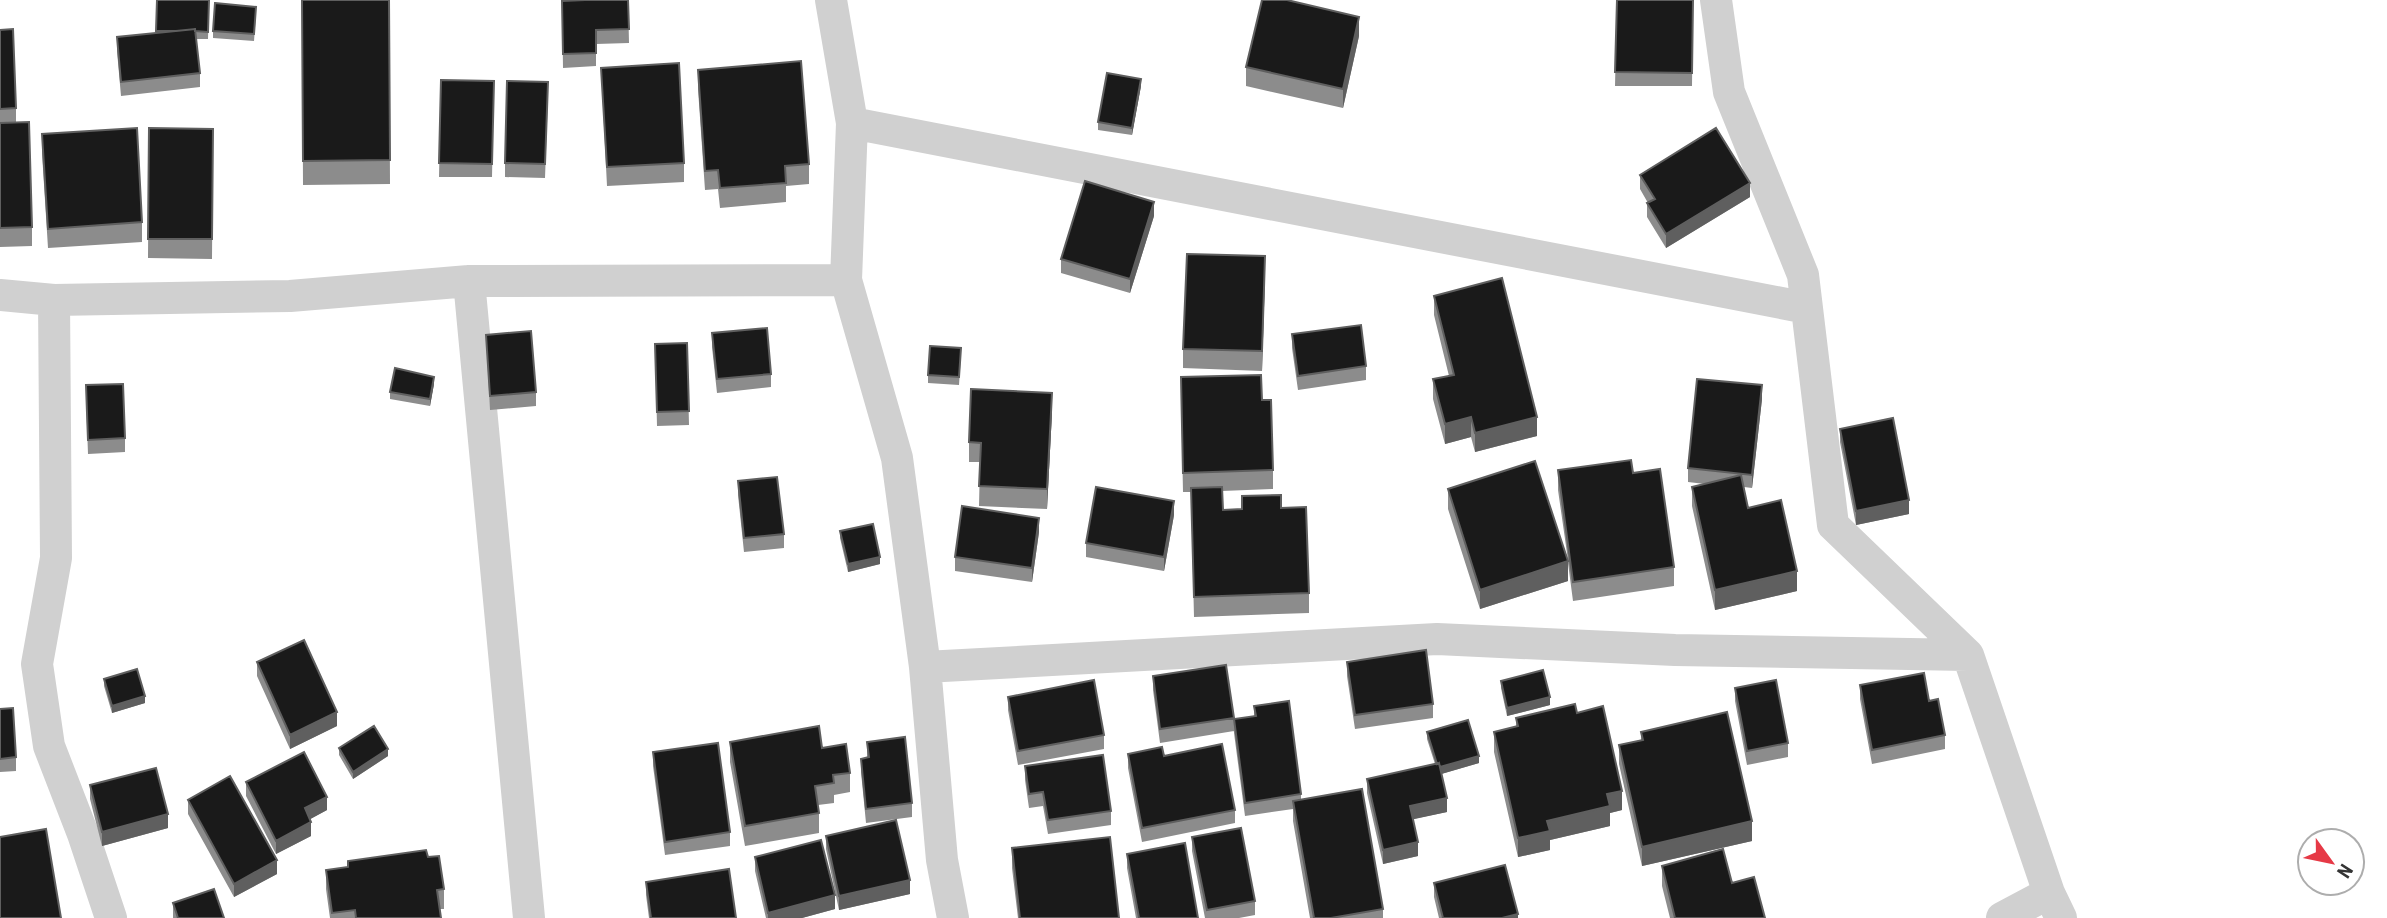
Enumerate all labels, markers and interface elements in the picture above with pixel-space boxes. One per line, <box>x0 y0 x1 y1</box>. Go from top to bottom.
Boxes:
north arrow <box>2296 827 2366 897</box>
text: N <box>2332 860 2358 882</box>

